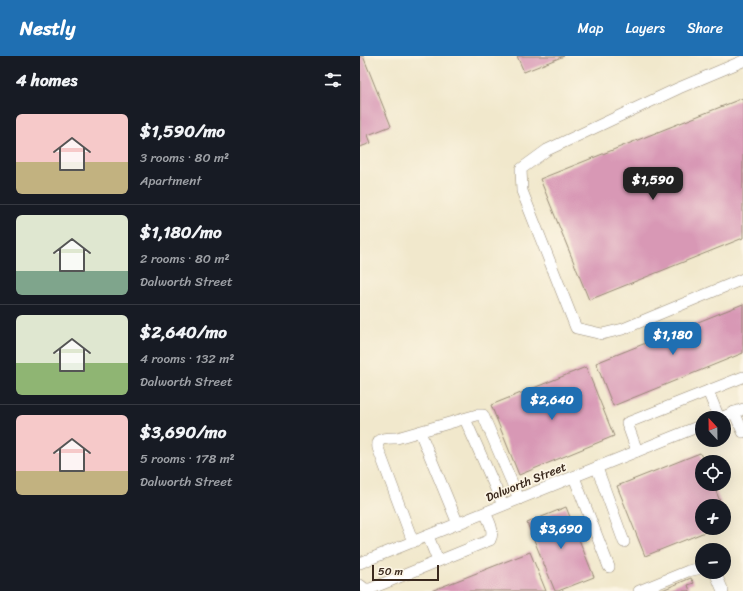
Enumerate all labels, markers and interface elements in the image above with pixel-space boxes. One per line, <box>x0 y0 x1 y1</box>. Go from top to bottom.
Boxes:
text: Nestly <box>20 12 75 45</box>
text: Map <box>578 16 603 41</box>
text: Layers <box>625 16 665 41</box>
text: Share <box>687 16 723 41</box>
text: 4 homes <box>16 65 77 95</box>
icon: filters <box>322 69 344 91</box>
text: $1,590/mo <box>140 116 225 146</box>
icon: home <box>48 130 96 178</box>
text: 3 rooms · 80 m² <box>140 146 229 169</box>
pin: $1,590 <box>620 167 686 201</box>
text: $1,590 <box>632 168 674 191</box>
text: Apartment <box>140 169 201 192</box>
text: $1,180/mo <box>140 217 222 247</box>
icon: home <box>48 231 96 279</box>
text: 2 rooms · 80 m² <box>140 247 230 270</box>
text: Dalworth Street <box>140 270 233 293</box>
text: $2,640/mo <box>140 317 227 347</box>
pin: $1,180 <box>640 322 706 356</box>
text: $1,180 <box>653 323 693 346</box>
icon: home <box>48 331 96 379</box>
text: 4 rooms · 132 m² <box>140 347 234 370</box>
text: Dalworth Street <box>140 370 233 393</box>
pin: $2,640 <box>519 387 585 421</box>
text: $2,640 <box>530 388 574 411</box>
north arrow <box>695 411 731 447</box>
map controls <box>695 411 731 579</box>
text: $3,690/mo <box>140 417 226 447</box>
icon: home <box>48 431 96 479</box>
text: 5 rooms · 178 m² <box>140 447 235 470</box>
button: locate <box>695 455 731 491</box>
street label: Dalworth Street <box>482 456 570 508</box>
text: Dalworth Street <box>140 470 233 493</box>
button: + <box>695 499 731 535</box>
pin: $3,690 <box>528 516 594 550</box>
text: $3,690 <box>540 517 582 540</box>
button: − <box>695 543 731 579</box>
text: 50 m <box>378 562 403 581</box>
scale bar <box>372 563 439 582</box>

